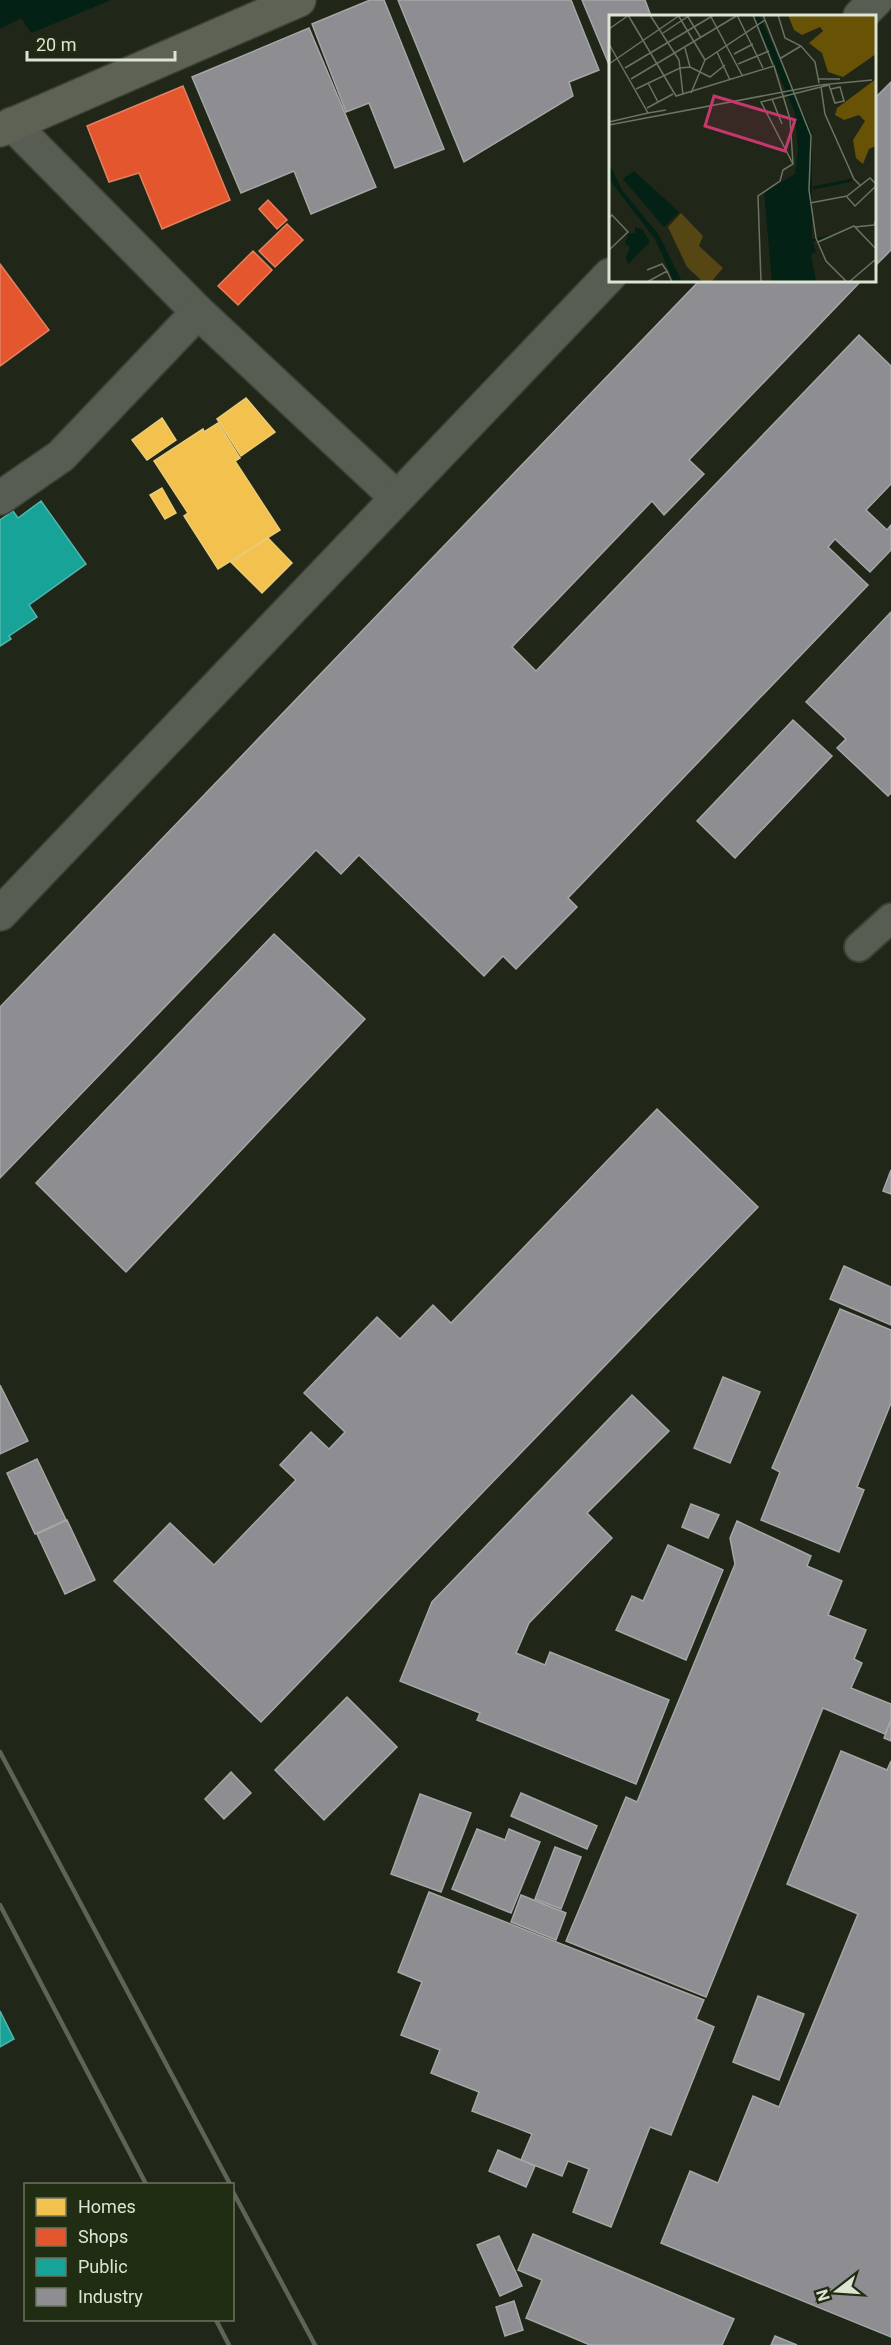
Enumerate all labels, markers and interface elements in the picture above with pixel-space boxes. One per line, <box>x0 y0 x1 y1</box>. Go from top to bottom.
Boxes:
inset map <box>609 15 876 282</box>
scale bar <box>27 24 176 62</box>
text: 20 m <box>36 34 76 55</box>
legend <box>24 2183 234 2321</box>
text: Homes <box>78 2196 136 2217</box>
text: Shops <box>78 2226 128 2247</box>
text: Public <box>78 2256 128 2277</box>
north arrow <box>807 2261 867 2321</box>
text: Industry <box>78 2286 143 2307</box>
text: N <box>812 2287 834 2303</box>

